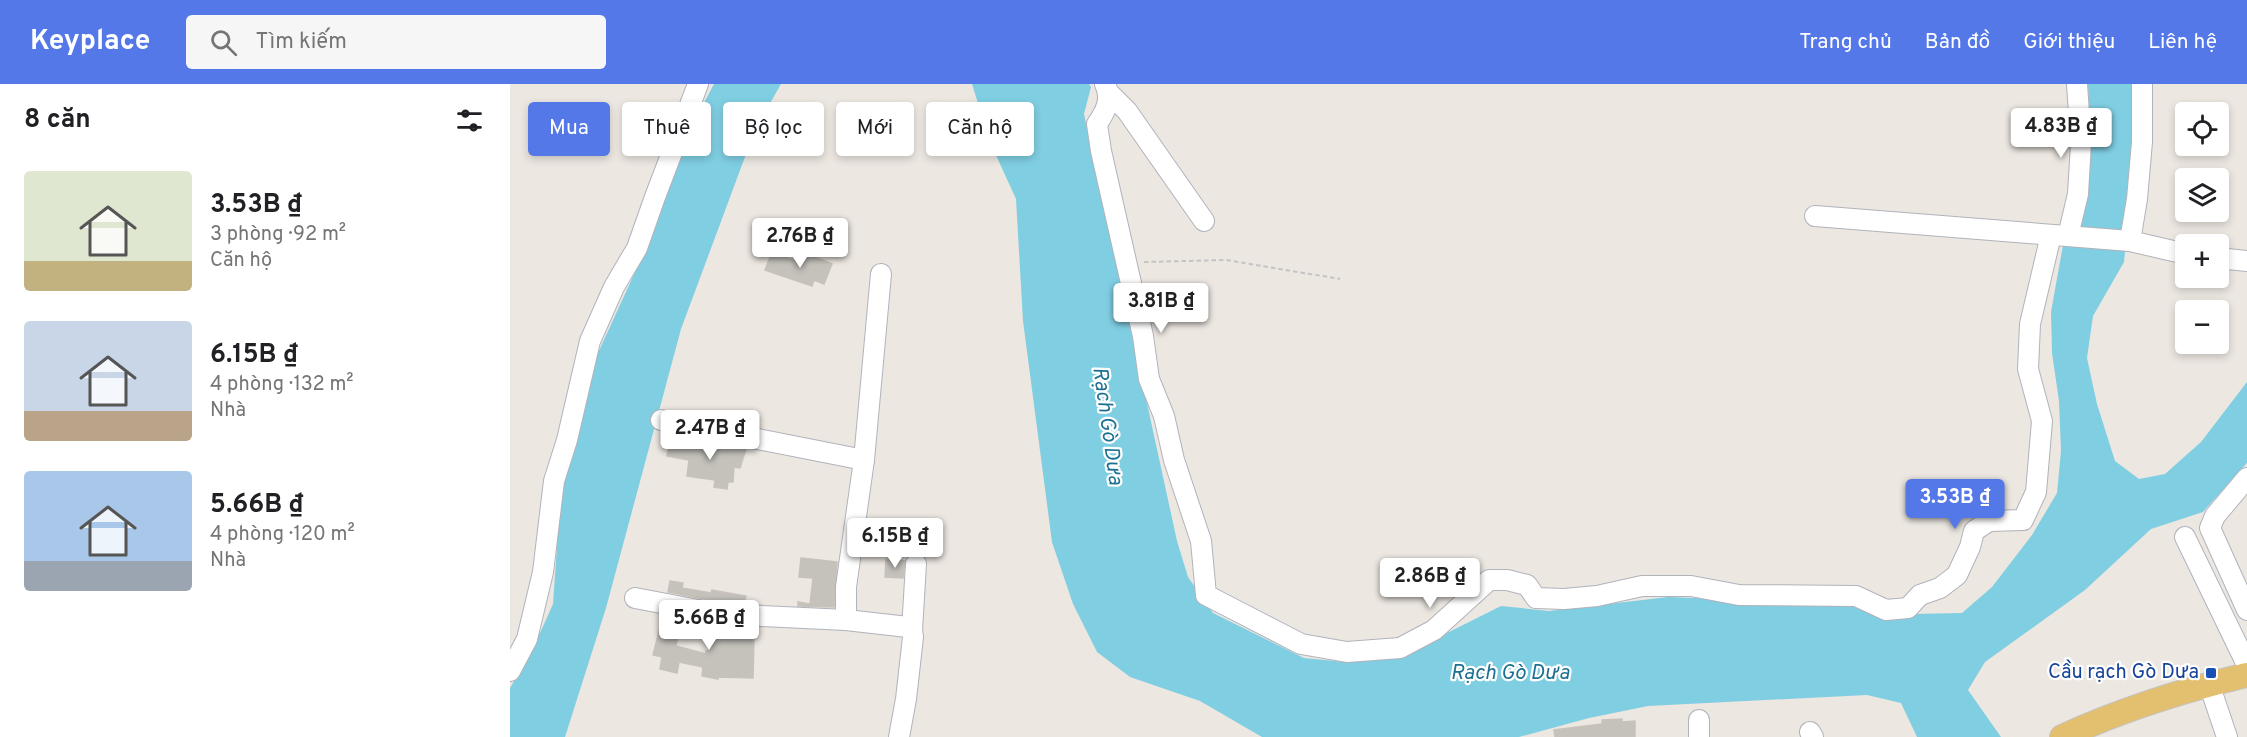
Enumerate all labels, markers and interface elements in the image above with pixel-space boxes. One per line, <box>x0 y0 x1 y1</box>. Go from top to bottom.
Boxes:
search box <box>186 15 606 69</box>
text: Keyplace <box>30 24 150 60</box>
icon: search <box>207 26 240 59</box>
text: Tìm kiếm <box>255 29 347 56</box>
text: Trang chủ <box>1799 29 1892 56</box>
text: Bản đồ <box>1925 29 1990 56</box>
text: Giới thiệu <box>2023 29 2115 56</box>
text: Liên hệ <box>2148 29 2217 56</box>
chip: Mua <box>528 102 610 156</box>
chip: Thuê <box>622 102 711 156</box>
chip: Bộ lọc <box>723 102 824 156</box>
chip: Mới <box>836 102 914 156</box>
chip: Căn hộ <box>926 102 1034 156</box>
map controls <box>2175 102 2229 354</box>
button: locate <box>2175 102 2229 156</box>
text: 8 căn <box>24 104 91 137</box>
icon: filters <box>453 104 486 137</box>
pin: 4.83B ₫ <box>2006 108 2116 159</box>
text: 4.83B ₫ <box>2025 114 2097 140</box>
button: layers <box>2175 168 2229 222</box>
text: 3.53B ₫ <box>210 189 302 222</box>
icon: home <box>72 195 144 267</box>
pin: 2.76B ₫ <box>745 218 855 269</box>
text: 3 phòng · 92 m² <box>210 222 346 248</box>
text: 2.76B ₫ <box>766 224 834 250</box>
button: + <box>2175 234 2229 288</box>
text: Căn hộ <box>210 248 272 274</box>
pin: 3.81B ₫ <box>1106 283 1216 334</box>
text: 3.81B ₫ <box>1127 289 1195 315</box>
button: − <box>2175 300 2229 354</box>
text: 6.15B ₫ <box>210 339 298 372</box>
icon: home <box>72 345 144 417</box>
water label: Rạch Gò Dưa <box>1085 365 1129 487</box>
text: 4 phòng · 132 m² <box>210 372 354 398</box>
text: Nhà <box>210 398 246 424</box>
pin: 2.47B ₫ <box>655 410 765 461</box>
text: 2.47B ₫ <box>675 416 745 442</box>
pin: 3.53B ₫ <box>1900 479 2010 530</box>
text: 3.53B ₫ <box>1920 485 1990 511</box>
text: 5.66B ₫ <box>210 489 304 522</box>
icon: home <box>72 495 144 567</box>
pin: 6.15B ₫ <box>840 518 950 569</box>
text: 4 phòng · 120 m² <box>210 522 355 548</box>
text: 6.15B ₫ <box>861 524 929 550</box>
text: Nhà <box>210 548 246 574</box>
pin: 2.86B ₫ <box>1375 558 1485 609</box>
text: 2.86B ₫ <box>1394 564 1466 590</box>
pin: 5.66B ₫ <box>654 600 764 651</box>
text: 5.66B ₫ <box>673 606 745 632</box>
place label: Cầu rạch Gò Dưa <box>2048 659 2199 686</box>
water label: Rạch Gò Dưa <box>1450 660 1570 687</box>
marker: Cầu rạch Gò Dưa <box>2204 666 2218 680</box>

